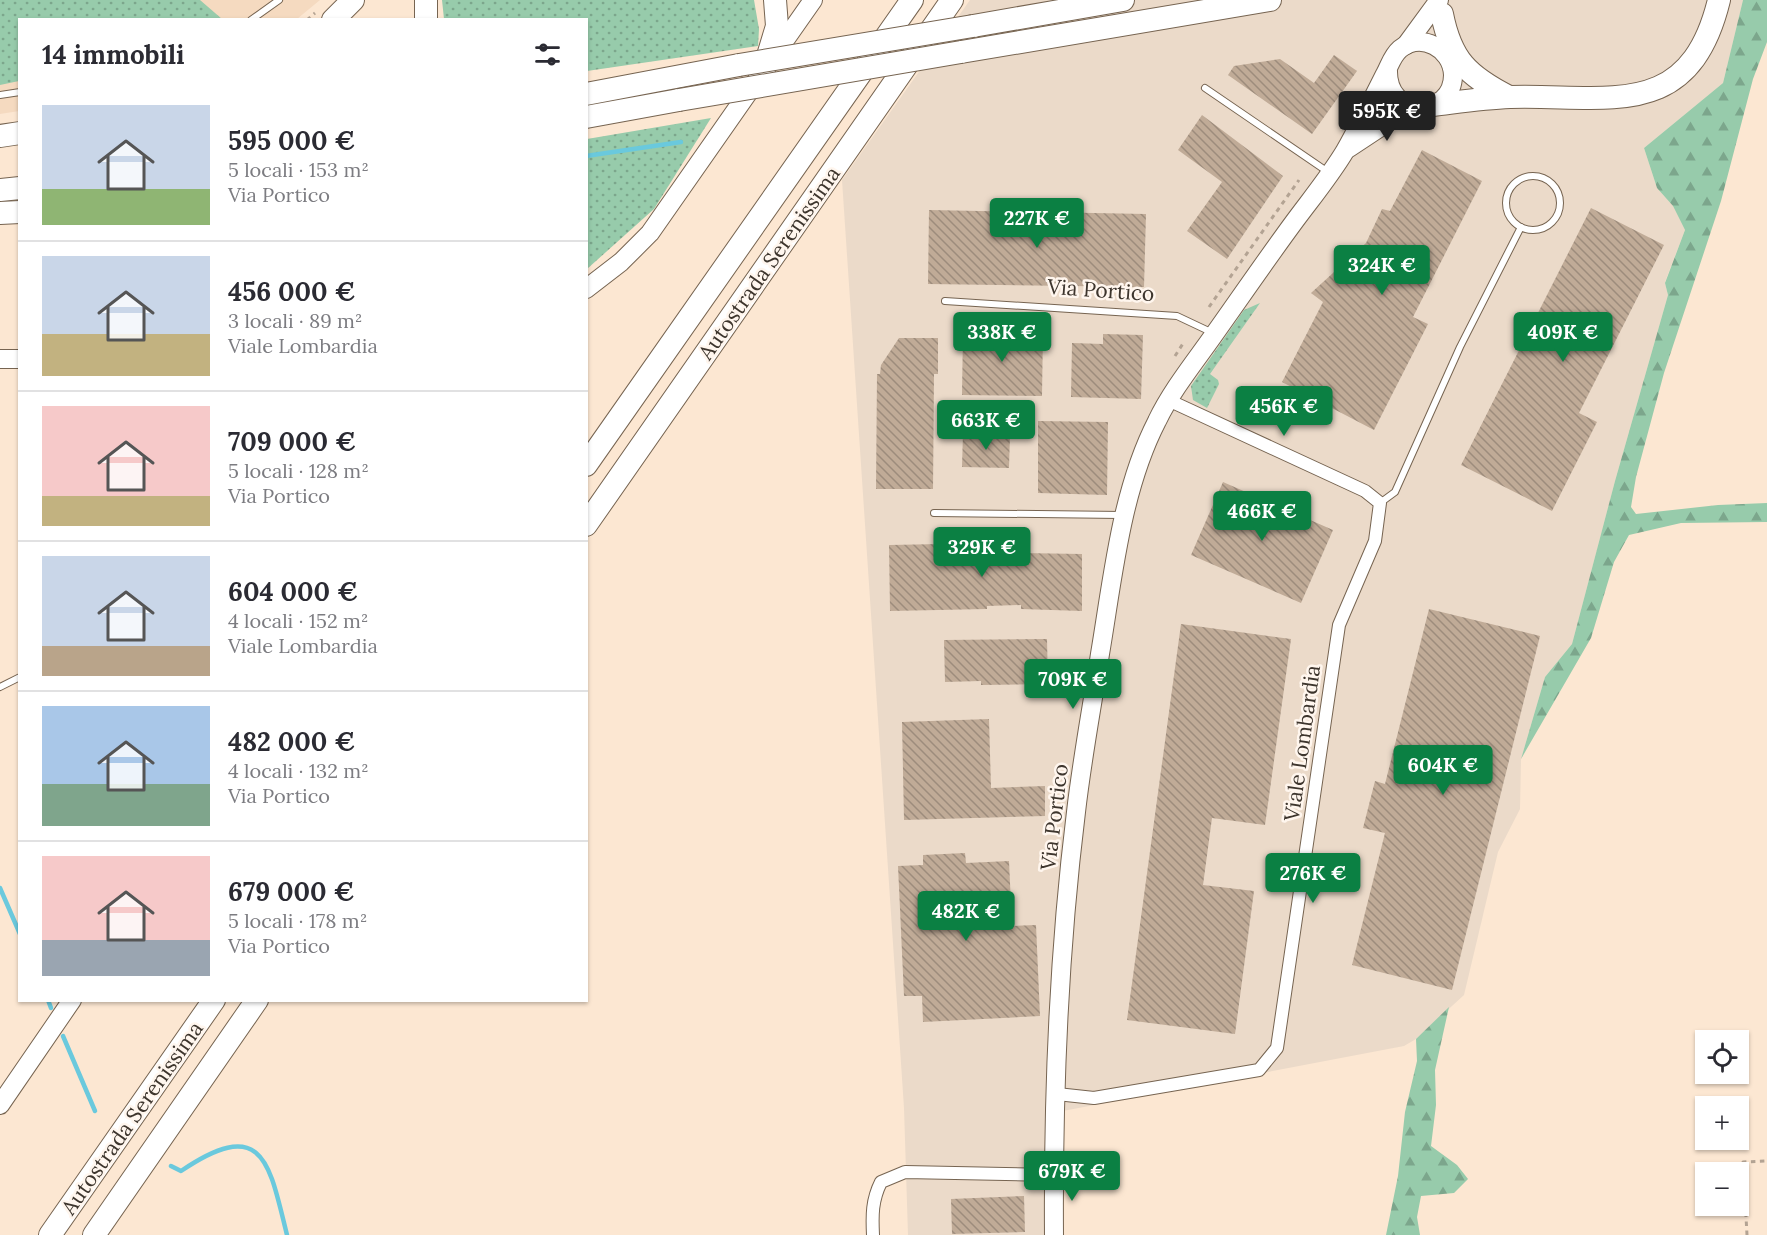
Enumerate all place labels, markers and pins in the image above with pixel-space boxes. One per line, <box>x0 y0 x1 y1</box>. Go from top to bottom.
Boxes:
pin: 595K € <box>1338 91 1436 142</box>
pin: 227K € <box>988 198 1086 249</box>
pin: 324K € <box>1333 245 1431 296</box>
pin: 338K € <box>953 312 1051 363</box>
pin: 409K € <box>1514 312 1612 363</box>
pin: 456K € <box>1235 386 1333 437</box>
pin: 663K € <box>937 400 1035 451</box>
pin: 466K € <box>1213 491 1311 542</box>
pin: 329K € <box>933 527 1031 578</box>
pin: 709K € <box>1024 659 1122 710</box>
pin: 604K € <box>1394 745 1492 796</box>
pin: 276K € <box>1264 853 1362 904</box>
pin: 482K € <box>917 891 1015 942</box>
pin: 679K € <box>1023 1151 1121 1202</box>

